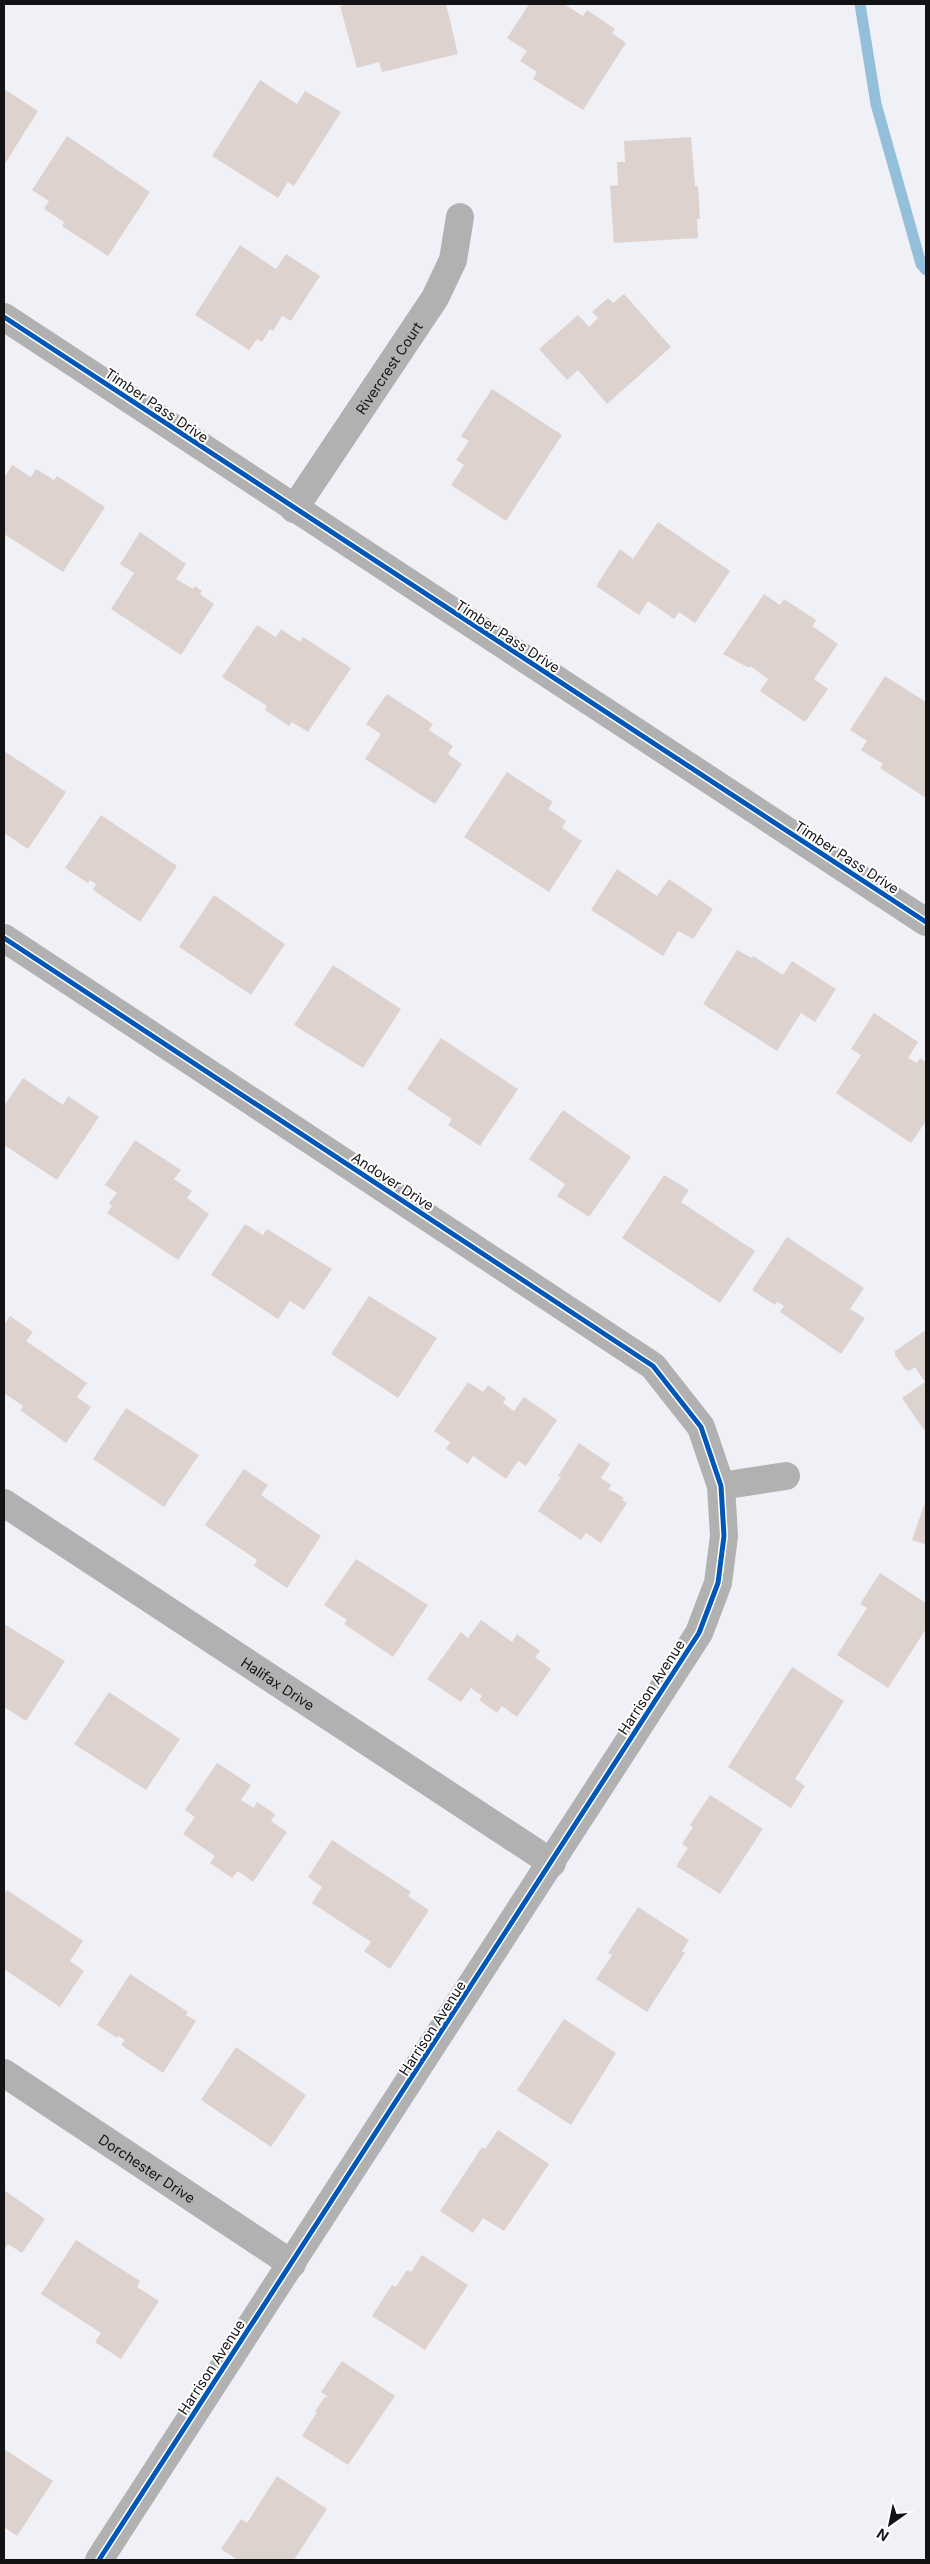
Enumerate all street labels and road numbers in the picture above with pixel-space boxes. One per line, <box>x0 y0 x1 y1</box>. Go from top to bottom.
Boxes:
street label: Rivercrest Court <box>352 318 426 417</box>
street label: Timber Pass Drive <box>102 364 212 446</box>
street label: Timber Pass Drive <box>453 596 563 676</box>
street label: Timber Pass Drive <box>792 817 902 897</box>
street label: Andover Drive <box>349 1148 437 1214</box>
street label: Harrison Avenue <box>614 1636 688 1738</box>
street label: Halifax Drive <box>238 1653 318 1713</box>
street label: Harrison Avenue <box>395 1977 469 2079</box>
street label: Dorchester Drive <box>96 2130 199 2206</box>
street label: Harrison Avenue <box>174 2316 248 2418</box>

